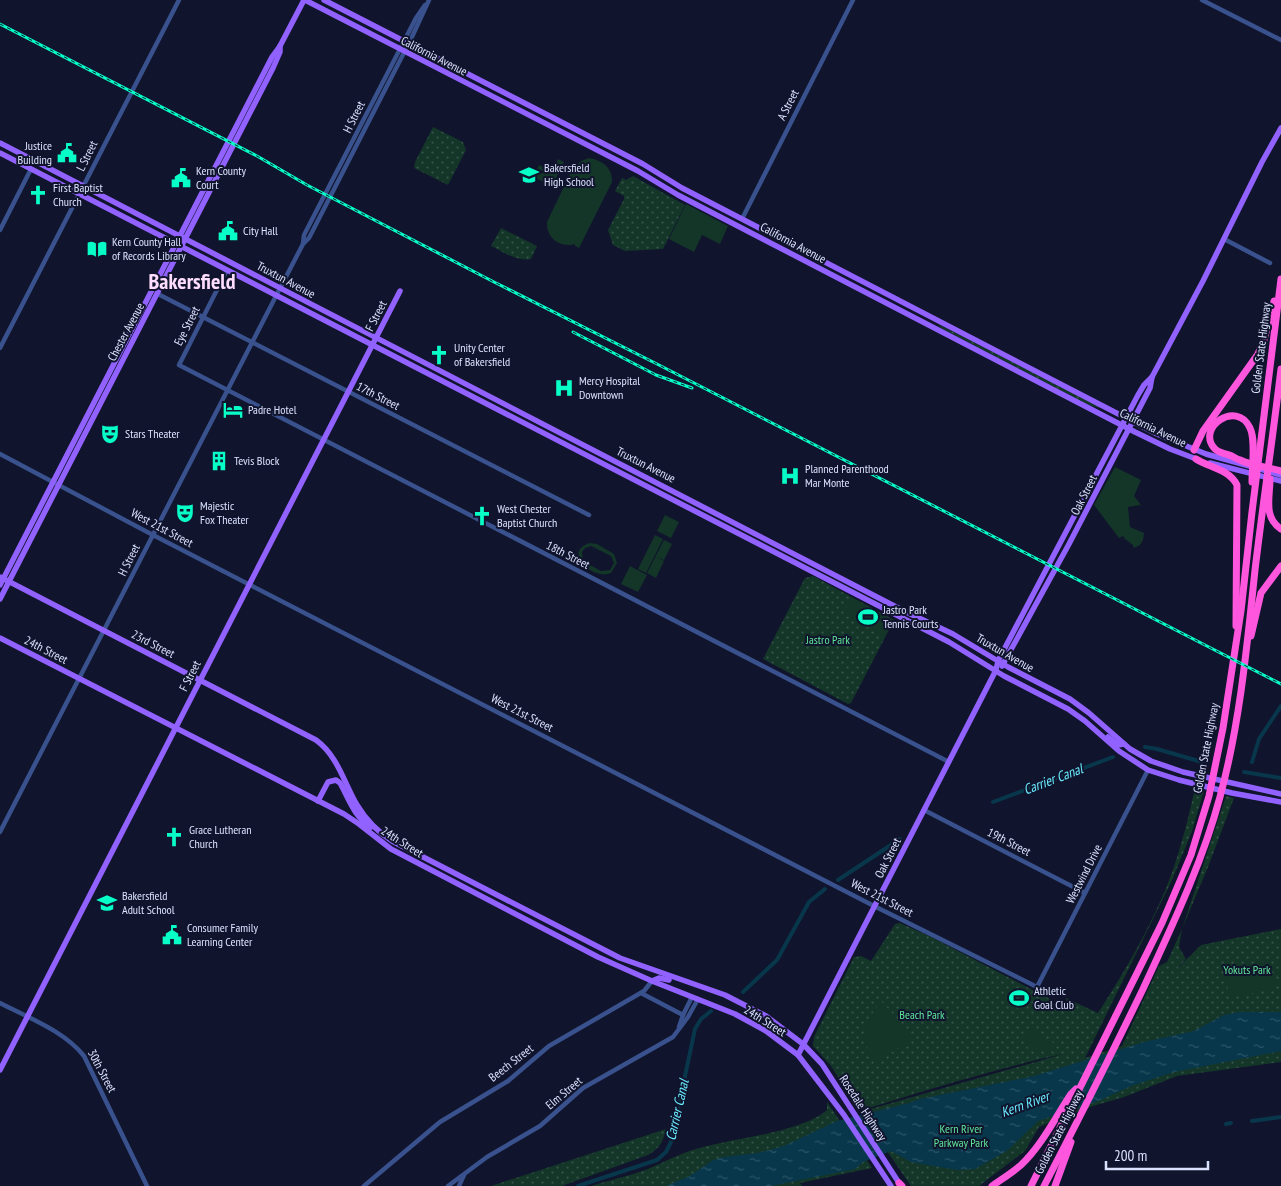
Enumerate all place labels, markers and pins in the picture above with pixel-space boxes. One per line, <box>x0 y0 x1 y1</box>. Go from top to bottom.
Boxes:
place label: Justice Building <box>17 138 52 167</box>
public building icon: Justice Building <box>56 142 78 164</box>
place label: Bakersfield High School <box>544 160 594 189</box>
place label: Kern County Court <box>196 163 247 192</box>
school or university icon: Bakersfield High School <box>518 164 540 186</box>
public building icon: Kern County Court <box>170 167 192 189</box>
place label: First Baptist Church <box>53 180 103 209</box>
church icon: First Baptist Church <box>27 184 49 206</box>
public building icon: City Hall <box>217 220 239 242</box>
place label: City Hall <box>243 223 278 238</box>
place label: Kern County Hall of Records Library <box>112 234 186 263</box>
library icon: Kern County Hall of Records Library <box>86 238 108 260</box>
place label: Unity Center of Bakersfield <box>454 340 510 369</box>
church icon: Unity Center of Bakersfield <box>428 344 450 366</box>
place label: Mercy Hospital Downtown <box>579 373 640 402</box>
hospital icon: Mercy Hospital Downtown <box>553 377 575 399</box>
hotel icon: Padre Hotel <box>222 399 244 421</box>
place label: Padre Hotel <box>248 402 297 417</box>
theatre icon: Stars Theater <box>99 423 121 445</box>
place label: Stars Theater <box>125 426 180 441</box>
building icon: Tevis Block <box>208 450 230 472</box>
place label: Tevis Block <box>234 453 280 468</box>
place label: Planned Parenthood Mar Monte <box>805 461 889 490</box>
hospital icon: Planned Parenthood Mar Monte <box>779 465 801 487</box>
place label: Majestic Fox Theater <box>200 498 249 527</box>
place label: West Chester Baptist Church <box>497 501 557 530</box>
theatre icon: Majestic Fox Theater <box>174 502 196 524</box>
church icon: West Chester Baptist Church <box>471 505 493 527</box>
place label: Jastro Park Tennis Courts <box>882 602 938 631</box>
sports icon: Jastro Park Tennis Courts <box>857 606 879 628</box>
place label: Grace Lutheran Church <box>189 822 251 851</box>
church icon: Grace Lutheran Church <box>163 826 185 848</box>
place label: Bakersfield Adult School <box>122 888 175 917</box>
school or university icon: Bakersfield Adult School <box>96 892 118 914</box>
place label: Consumer Family Learning Center <box>187 920 258 949</box>
public building icon: Consumer Family Learning Center <box>161 924 183 946</box>
place label: Athletic Goal Club <box>1034 983 1074 1012</box>
sports icon: Athletic Goal Club <box>1008 987 1030 1009</box>

